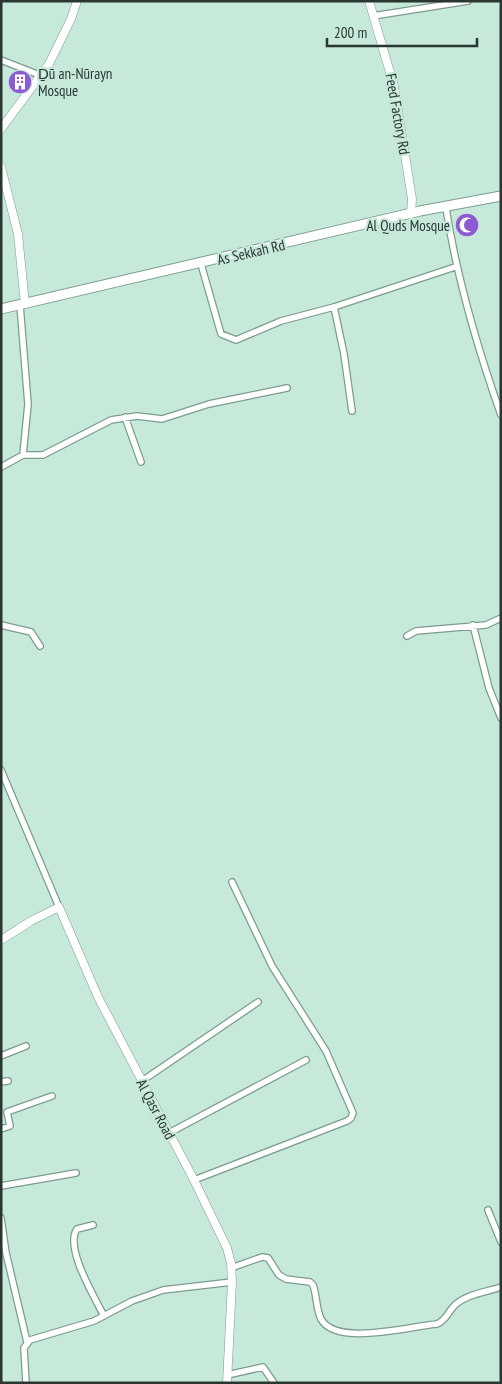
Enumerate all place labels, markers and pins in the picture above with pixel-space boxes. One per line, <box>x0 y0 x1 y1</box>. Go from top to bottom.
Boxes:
place label: Ḏū an-Nūrayn Mosque <box>38 64 112 100</box>
building icon: Ḏū an-Nūrayn Mosque <box>7 69 33 95</box>
mosque icon: Al Quds Mosque <box>454 212 480 238</box>
place label: Al Quds Mosque <box>366 216 450 235</box>

